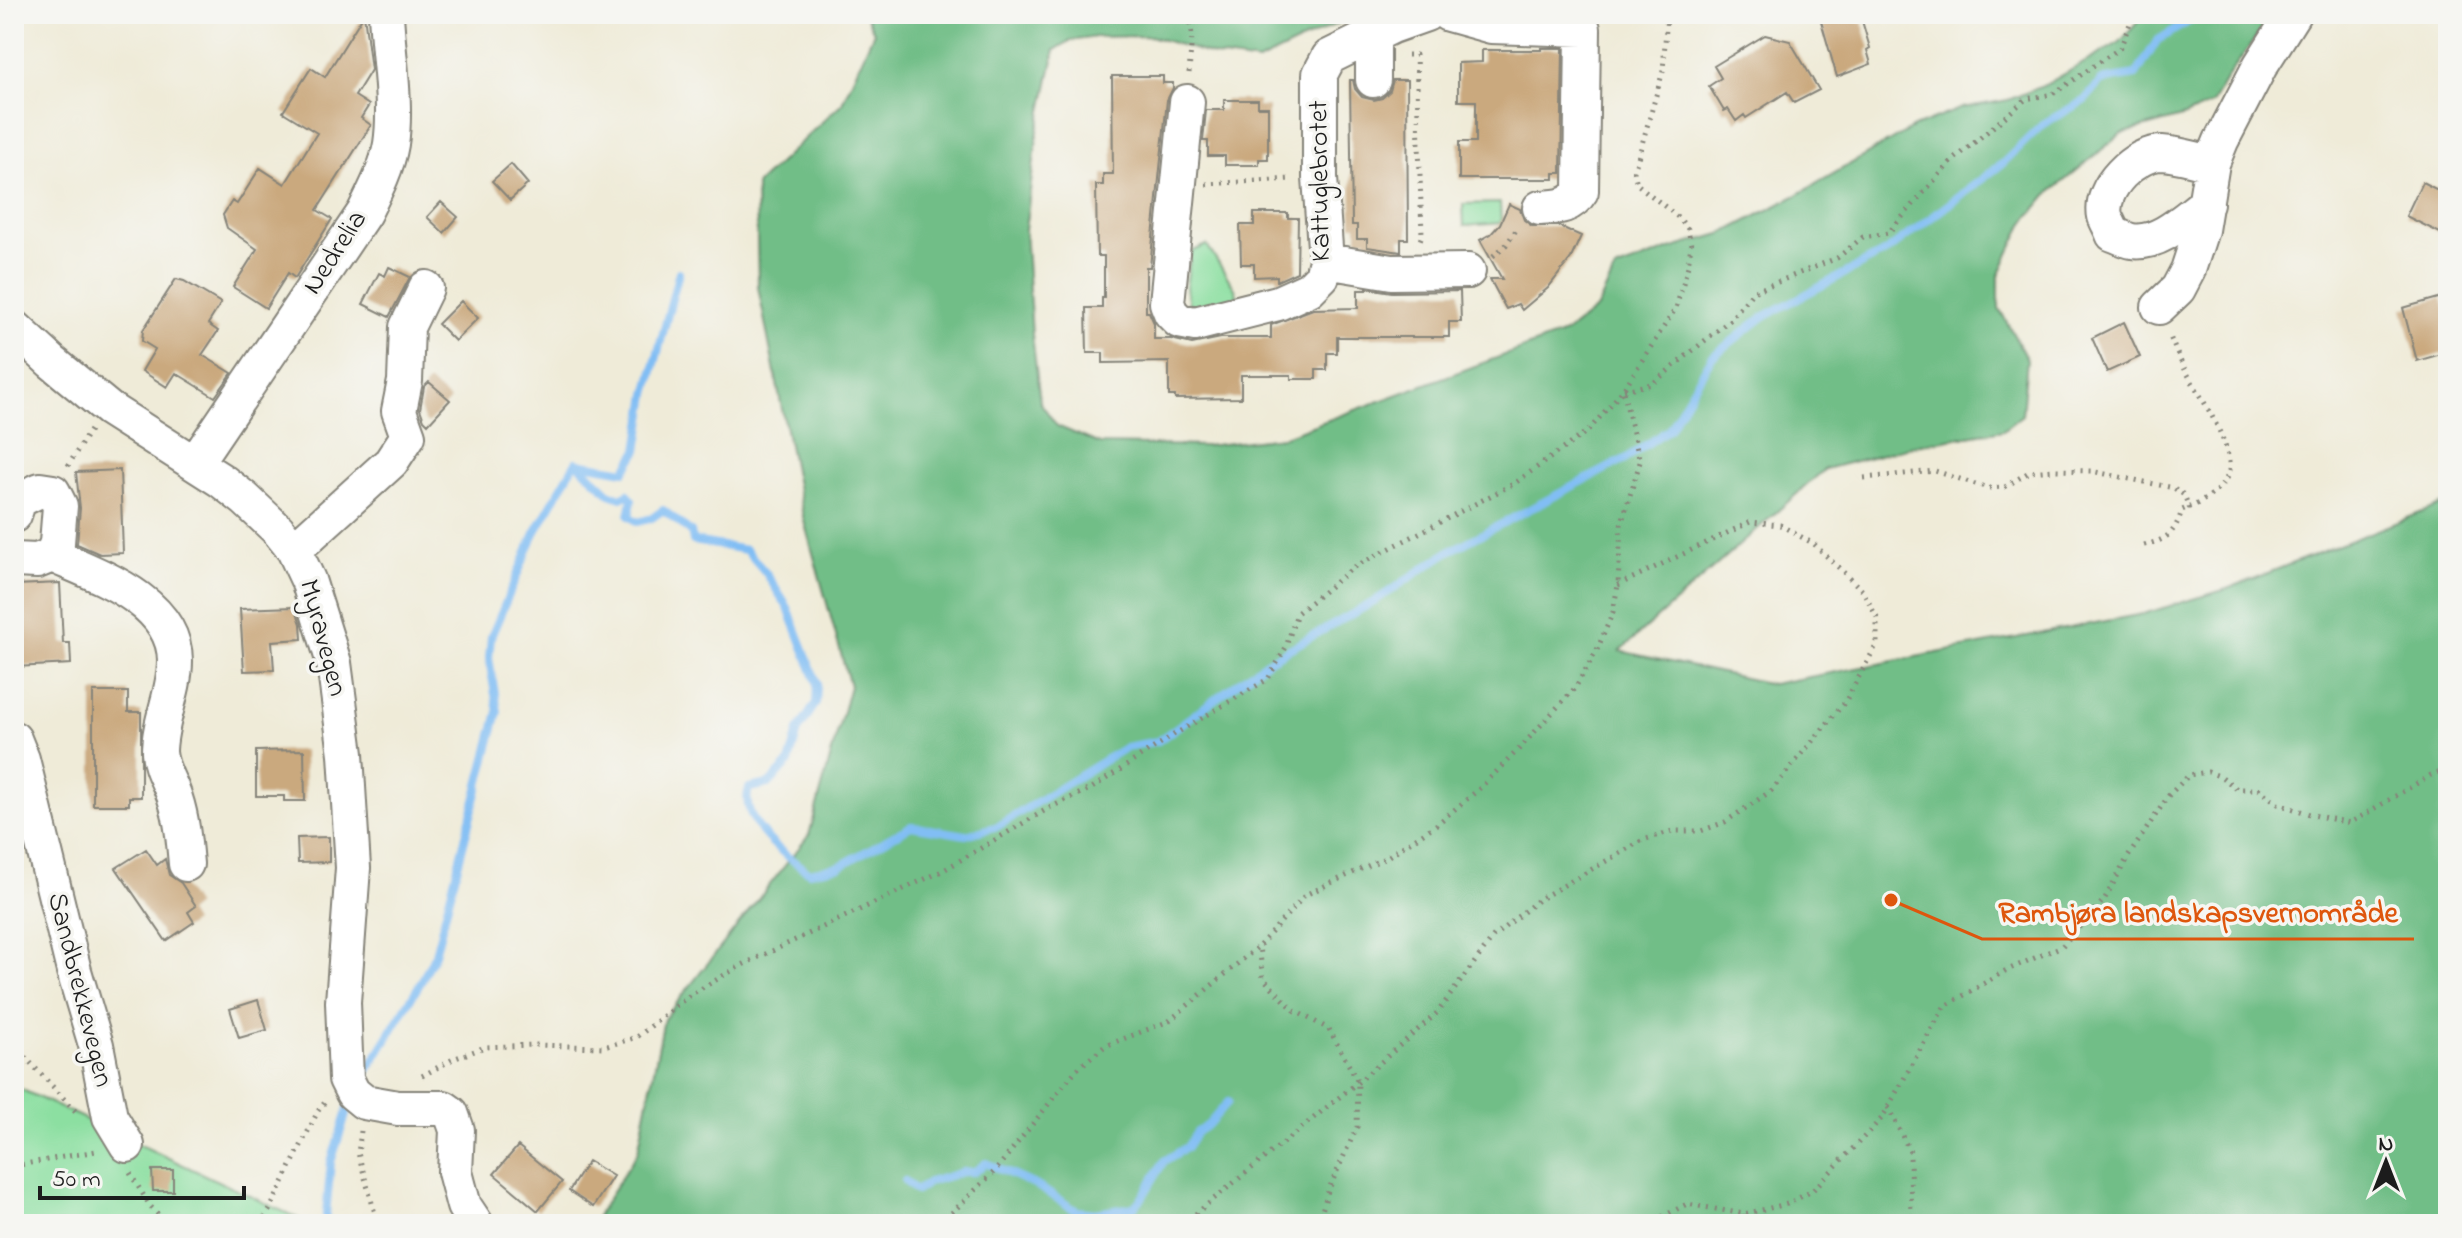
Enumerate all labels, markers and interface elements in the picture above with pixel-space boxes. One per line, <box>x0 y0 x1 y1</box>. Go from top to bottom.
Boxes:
street label: Kattuglebrotet <box>1299 100 1343 262</box>
street label: Nedrelia <box>293 203 379 303</box>
street label: Myravegen <box>287 575 357 701</box>
callout: Rambjøra landskapsvernområde <box>1982 885 2414 939</box>
street label: Sandbrekkevegen <box>35 889 123 1091</box>
text: Rambjøra landskapsvernområde <box>1998 893 2399 937</box>
north arrow <box>2346 1122 2426 1202</box>
text: N <box>2379 1129 2393 1161</box>
scale bar <box>40 1150 244 1200</box>
text: 50 m <box>52 1163 101 1198</box>

